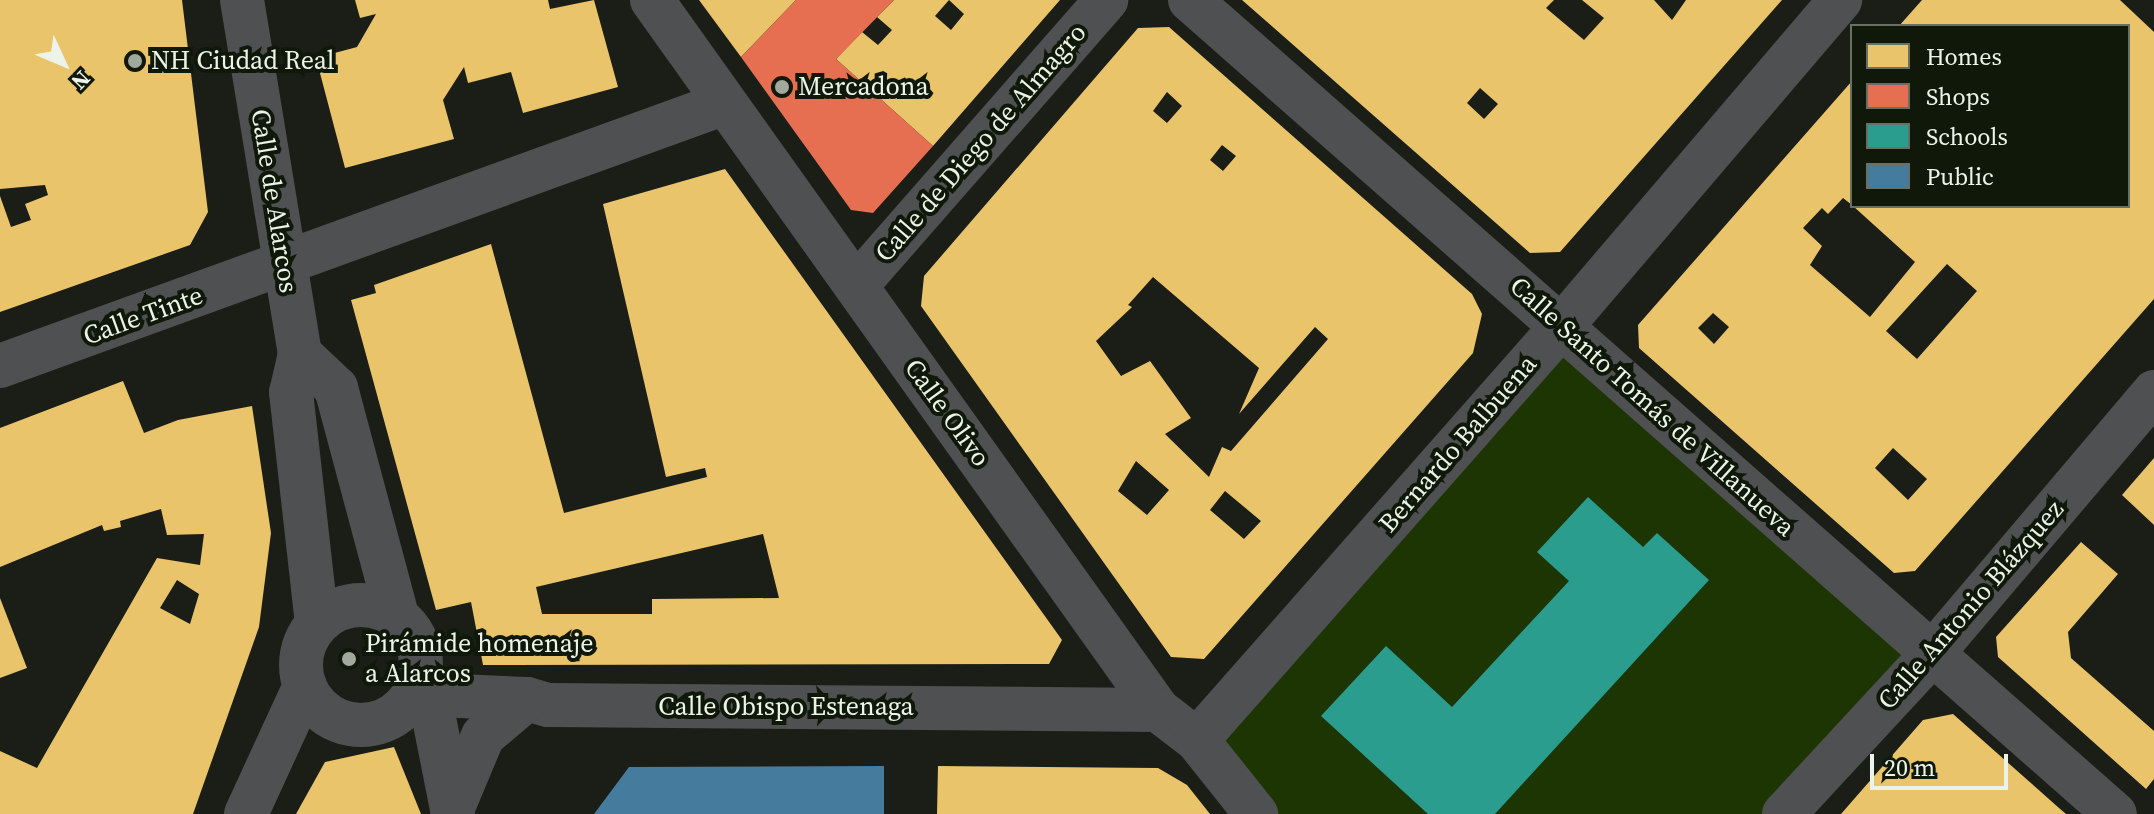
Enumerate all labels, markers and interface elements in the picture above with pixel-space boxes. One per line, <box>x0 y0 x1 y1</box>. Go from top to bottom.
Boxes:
street label: Calle de Diego de Almagro <box>869 17 1093 269</box>
north arrow <box>24 24 104 104</box>
legend <box>1850 24 2130 208</box>
text: Homes <box>1926 40 2002 73</box>
place label: NH Ciudad Real <box>151 45 335 77</box>
marker: NH Ciudad Real <box>126 52 144 70</box>
text: N <box>65 64 98 97</box>
place label: Mercadona <box>798 71 929 103</box>
marker: Mercadona <box>773 78 791 96</box>
text: Shops <box>1926 80 1990 113</box>
street label: Calle de Alarcos <box>244 107 304 295</box>
text: Schools <box>1926 120 2008 153</box>
text: Public <box>1926 160 1994 193</box>
street label: Calle Santo Tomás de Villanueva <box>1503 270 1801 544</box>
street label: Calle Tinte <box>79 280 207 352</box>
street label: Bernardo Balbuena <box>1373 349 1543 539</box>
street label: Calle Olivo <box>898 353 996 473</box>
street label: Calle Antonio Blázquez <box>1872 494 2070 716</box>
place label: Pirámide homenaje a Alarcos <box>365 628 593 690</box>
marker: Pirámide homenaje a Alarcos <box>340 650 358 668</box>
street label: Calle Obispo Estenaga <box>658 691 914 723</box>
scale bar <box>1874 738 2012 788</box>
text: 20 m <box>1884 751 1935 784</box>

